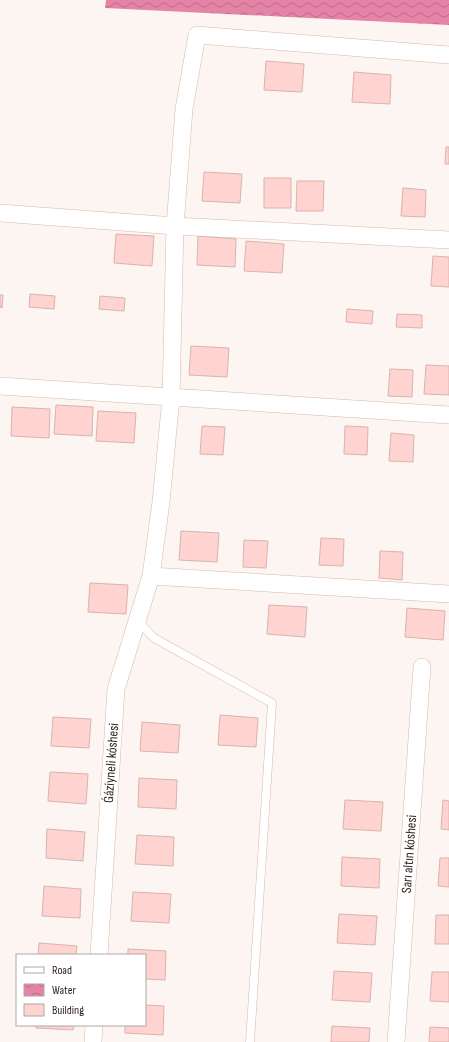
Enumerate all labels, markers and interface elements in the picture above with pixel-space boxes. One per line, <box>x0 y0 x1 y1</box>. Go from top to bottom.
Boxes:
street label: Ǵáziyneli kóshesi <box>100 723 122 803</box>
street label: Sarı altın kóshesi <box>398 814 420 894</box>
legend <box>16 954 146 1026</box>
text: Road <box>52 963 72 978</box>
text: Water <box>52 983 76 998</box>
text: Building <box>52 1003 84 1018</box>

